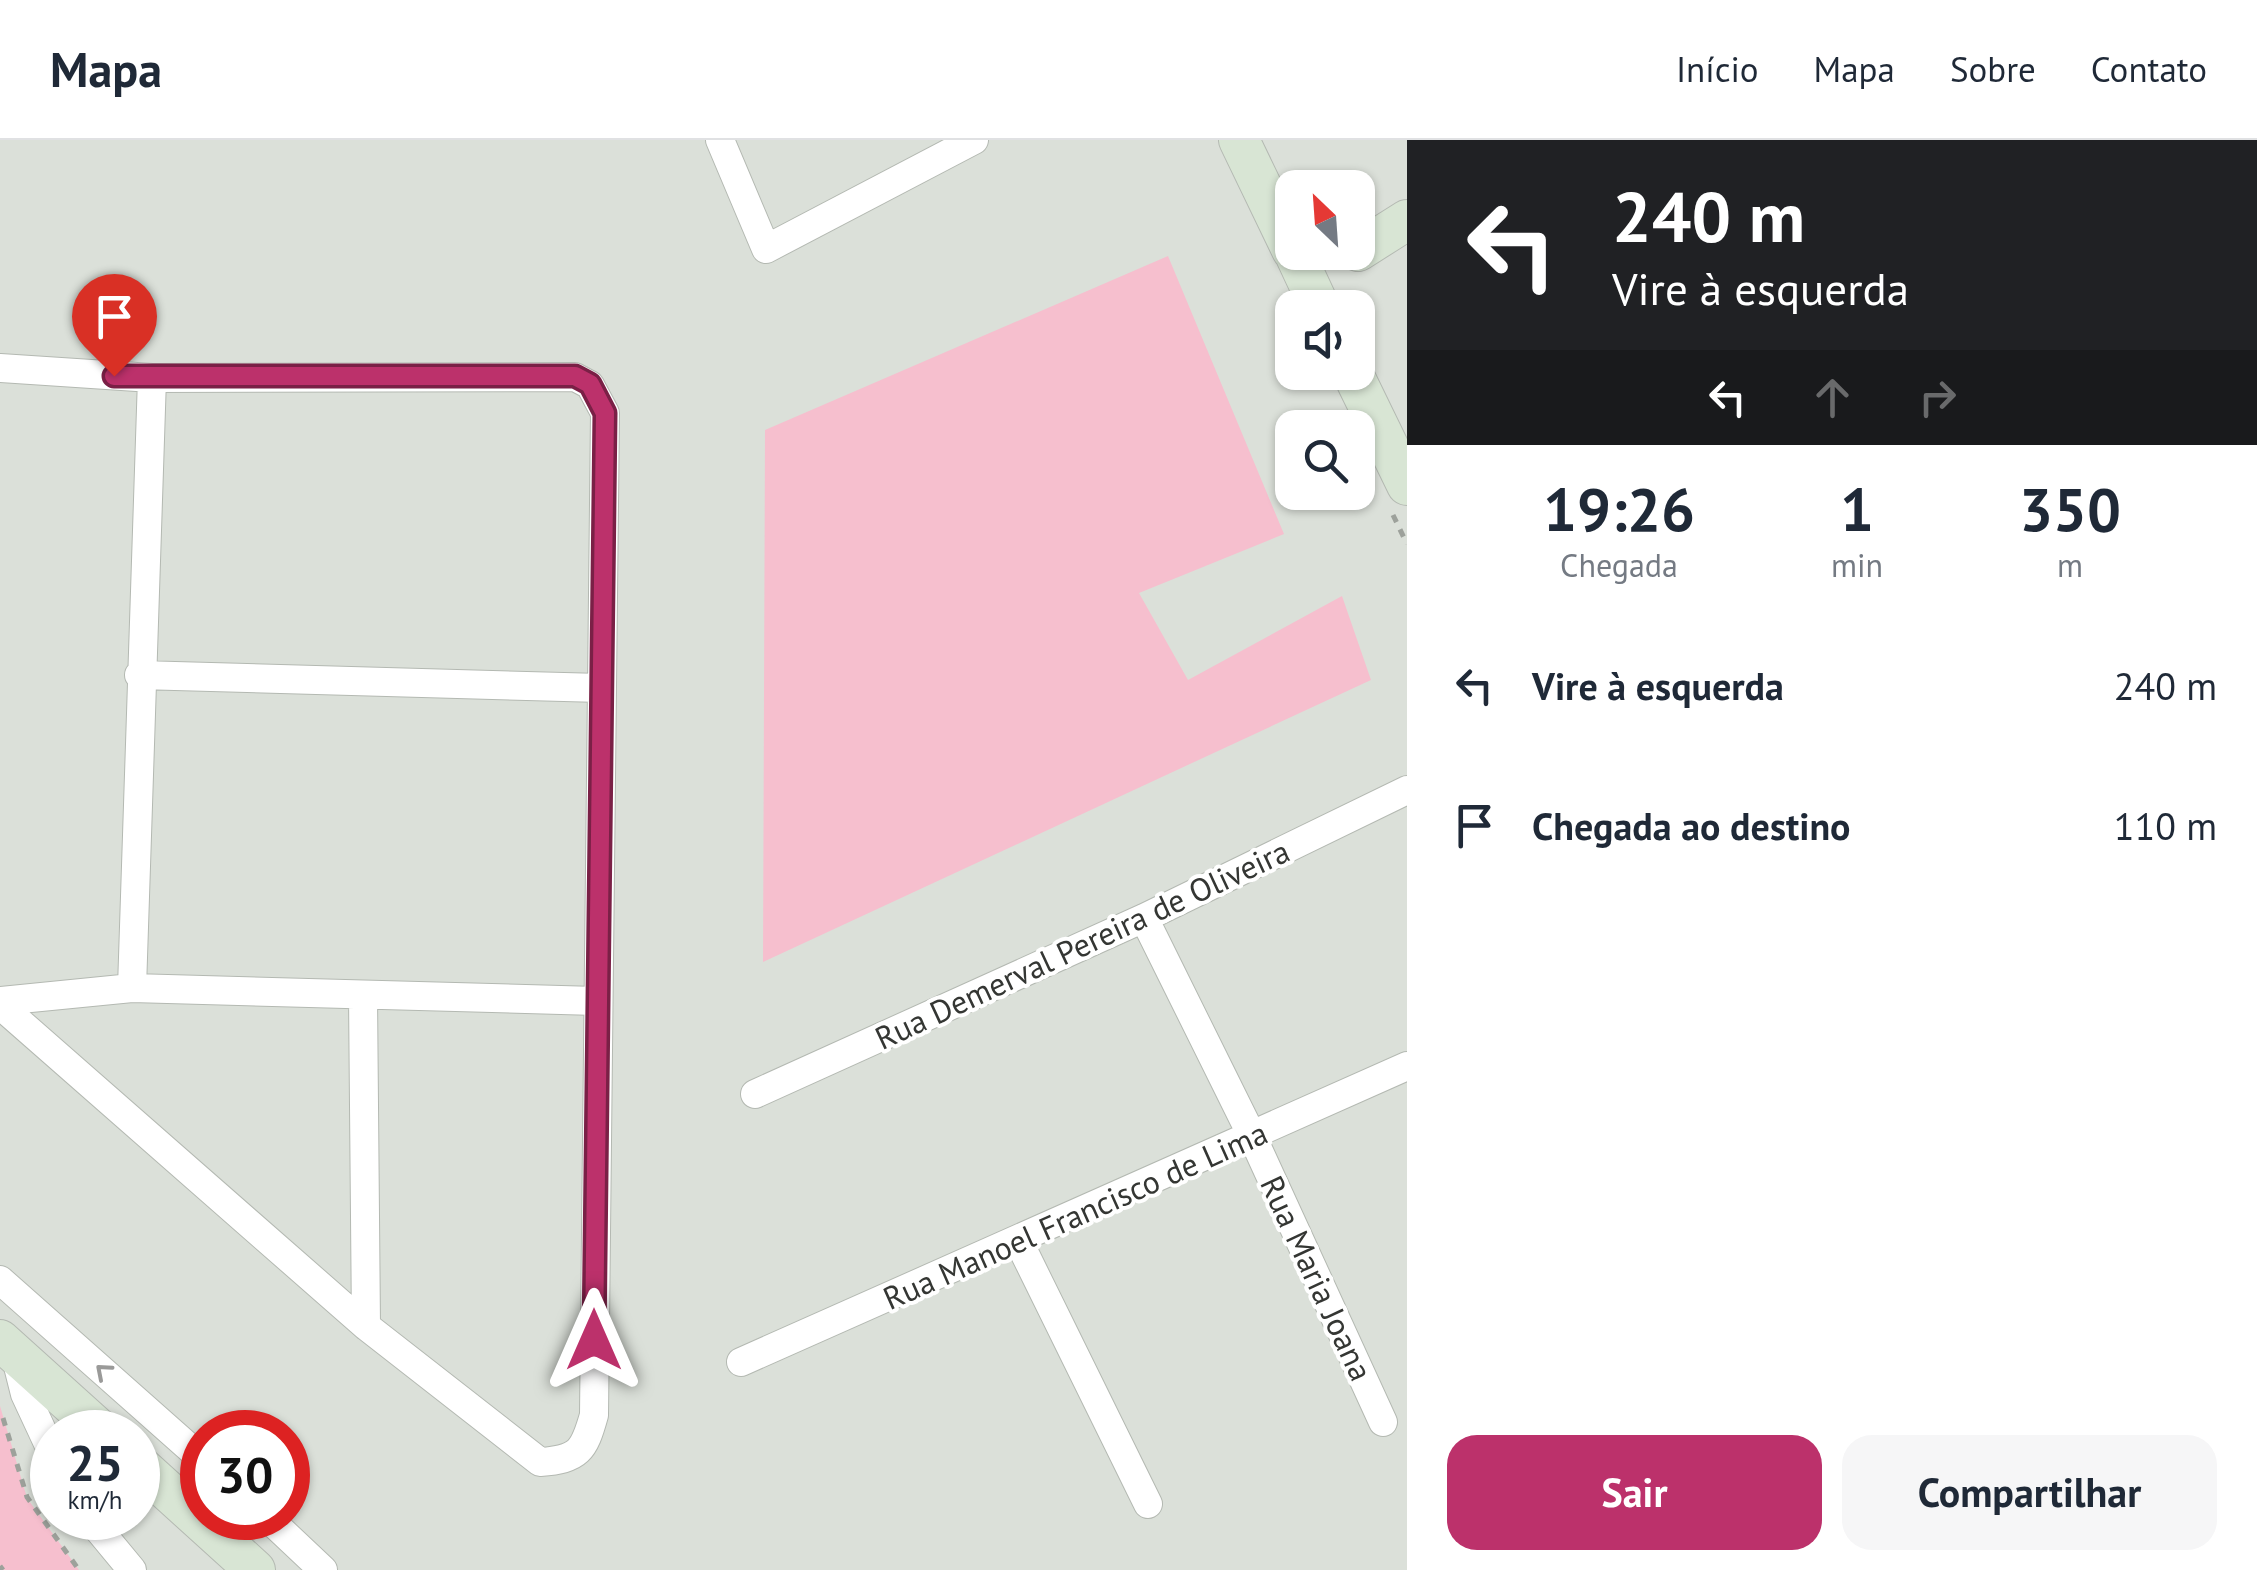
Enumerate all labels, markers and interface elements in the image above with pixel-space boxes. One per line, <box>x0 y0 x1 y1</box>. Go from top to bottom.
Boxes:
text: Mapa <box>50 38 162 100</box>
text: Início <box>1676 46 1759 92</box>
text: Mapa <box>1814 46 1895 92</box>
text: Sobre <box>1950 46 2036 92</box>
text: Contato <box>2091 46 2207 92</box>
north arrow <box>1275 170 1375 270</box>
map controls <box>1275 170 1375 510</box>
text: 240 m <box>1612 171 1805 261</box>
icon: left <box>1447 180 1577 310</box>
text: Vire à esquerda <box>1612 259 1909 317</box>
pin <box>72 274 157 377</box>
icon: arrive <box>87 289 142 344</box>
button: sound <box>1275 290 1375 390</box>
icon: left <box>1700 370 1755 425</box>
icon: ahead <box>1805 370 1860 425</box>
icon: right <box>1910 370 1965 425</box>
button: search <box>1275 410 1375 510</box>
text: 19:26 <box>1543 470 1695 548</box>
text: 1 <box>1840 470 1874 548</box>
text: 350 <box>2019 470 2121 548</box>
text: Chegada <box>1560 544 1678 586</box>
text: min <box>1831 544 1883 586</box>
text: m <box>2057 544 2083 586</box>
icon: left <box>1447 658 1502 713</box>
text: Vire à esquerda <box>1532 661 1784 710</box>
text: 240 m <box>2114 661 2217 710</box>
icon: arrive <box>1447 798 1502 853</box>
text: Chegada ao destino <box>1532 801 1851 850</box>
text: 110 m <box>2114 801 2217 850</box>
street label: Rua Demerval Pereira de Oliveira <box>868 829 1296 1059</box>
street label: Rua Manoel Francisco de Lima <box>876 1111 1274 1319</box>
street label: Rua Maria Joana <box>1251 1169 1383 1387</box>
position arrow <box>542 1288 646 1392</box>
one-way arrow <box>96 1365 115 1383</box>
speed limit sign: 30 <box>180 1410 310 1540</box>
text: 25 <box>67 1430 123 1495</box>
button: Sair <box>1447 1435 1822 1550</box>
button: Compartilhar <box>1842 1435 2217 1550</box>
text: km/h <box>68 1484 122 1516</box>

